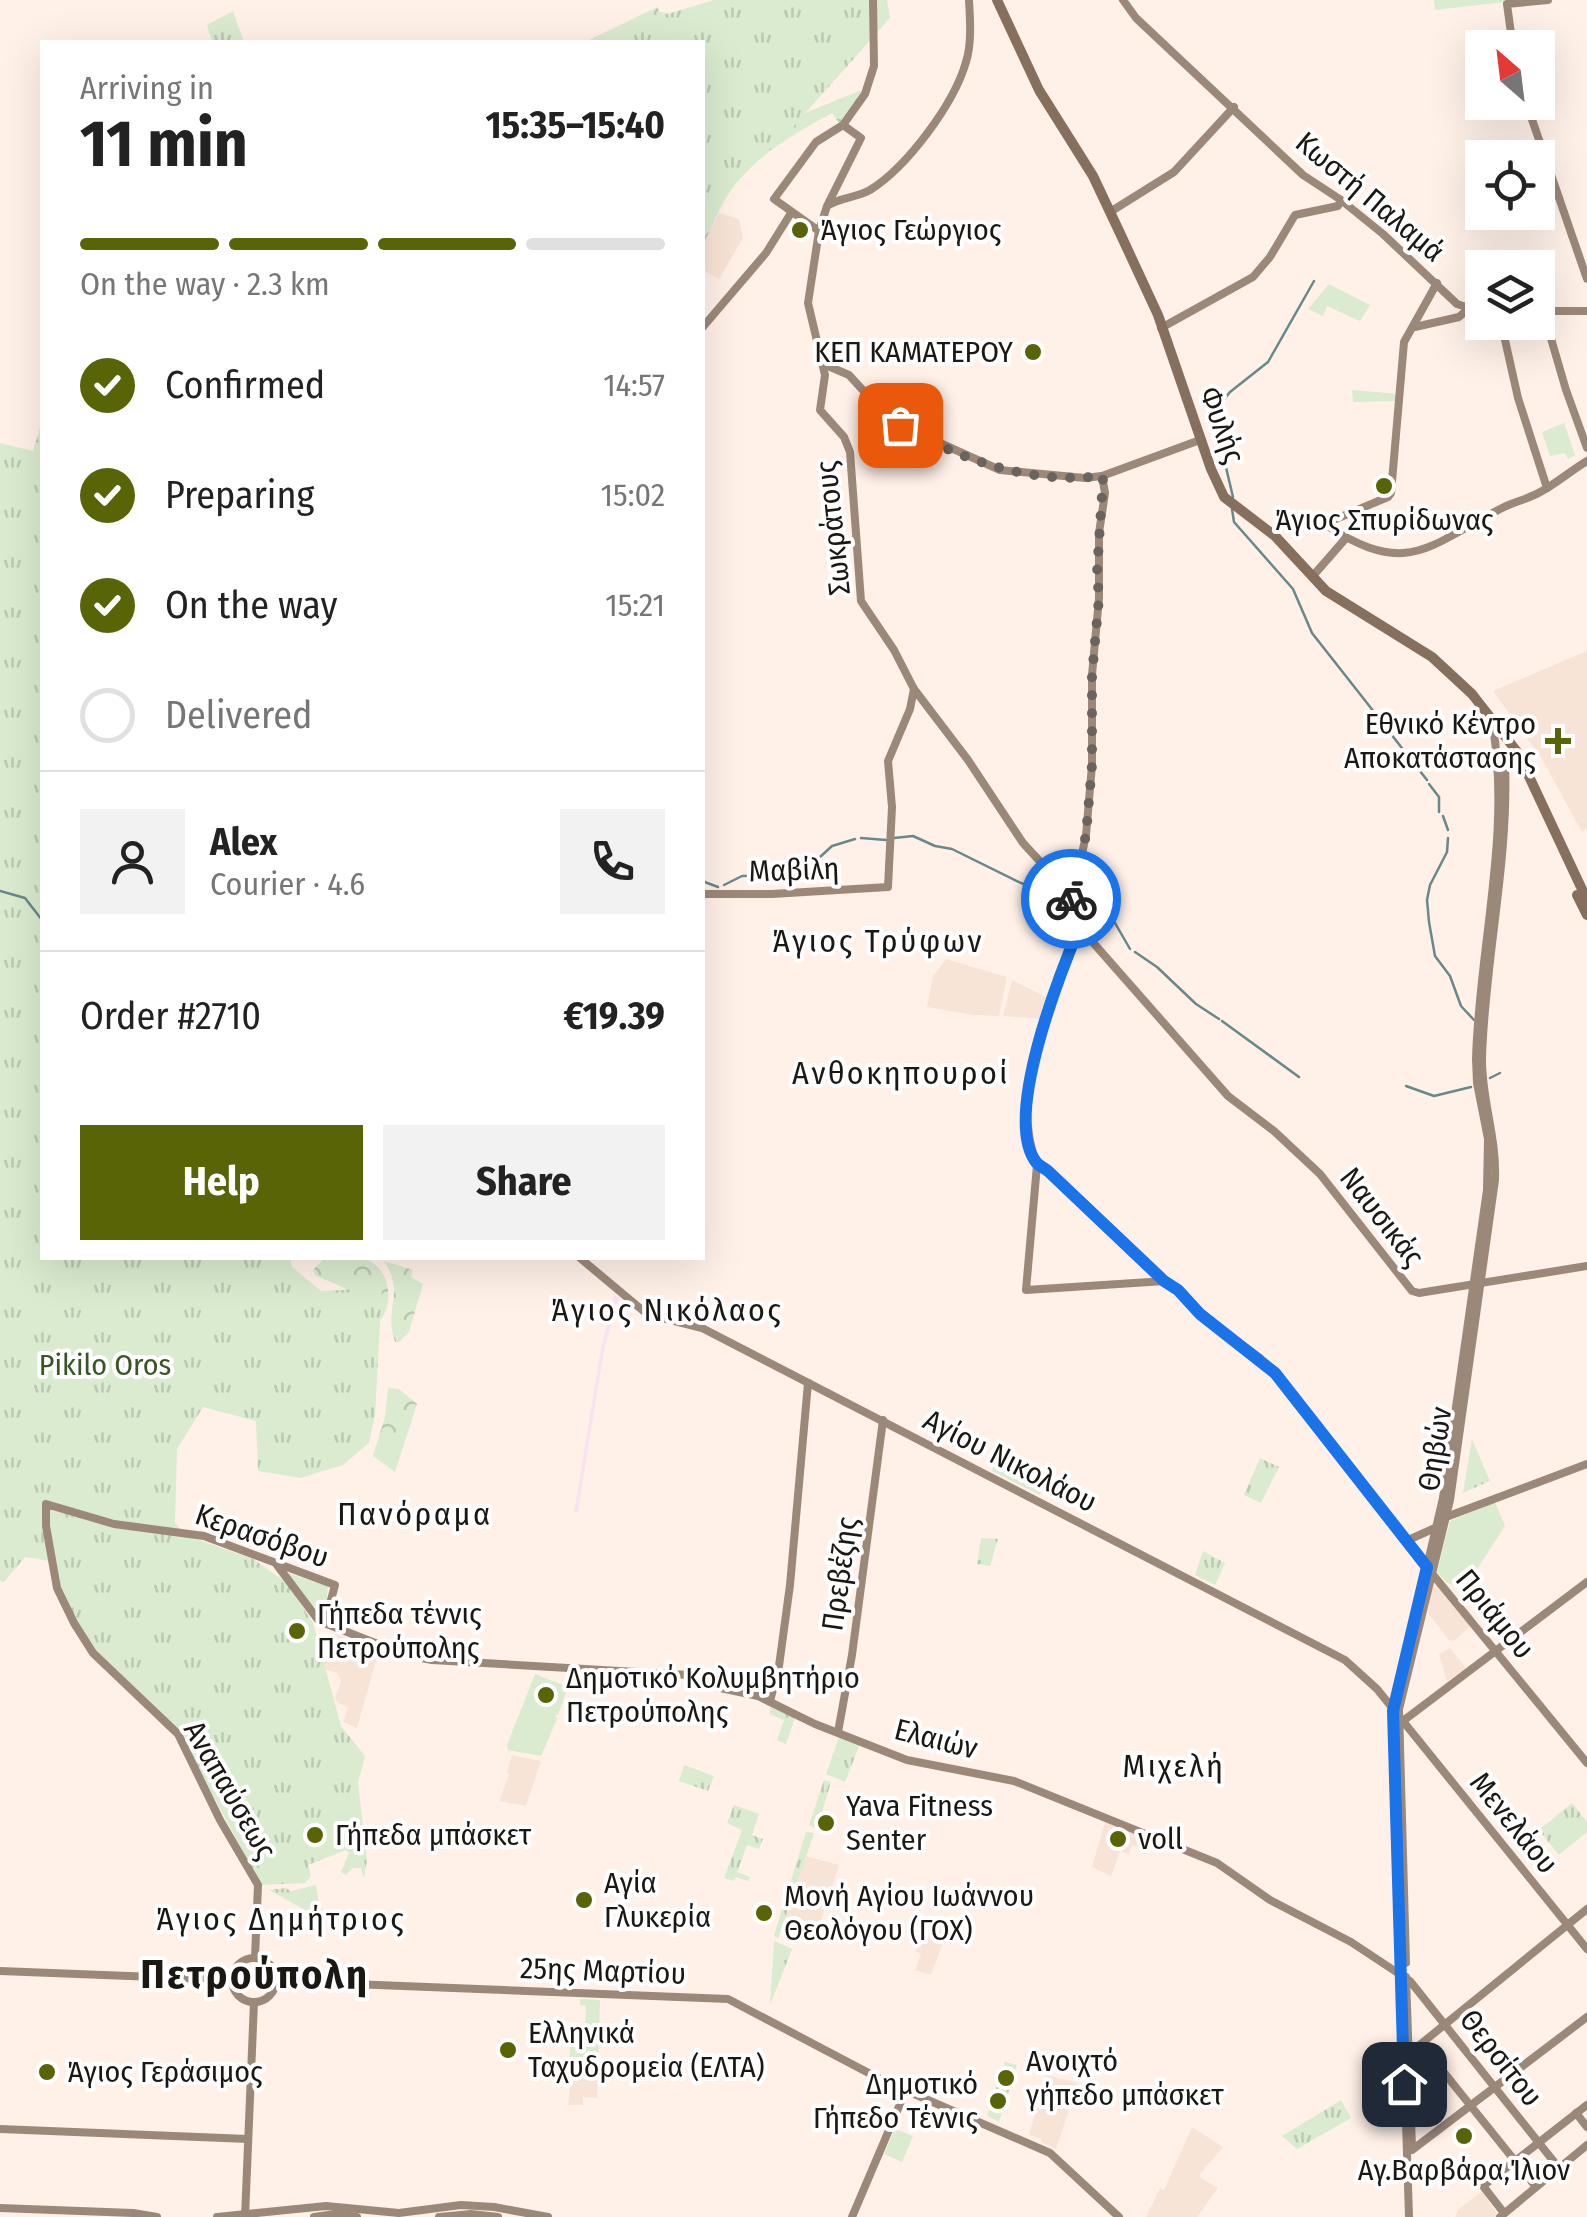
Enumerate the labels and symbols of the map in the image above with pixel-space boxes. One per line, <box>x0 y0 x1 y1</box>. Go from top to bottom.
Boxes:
north arrow <box>1465 30 1555 120</box>
street label: Κωστή Παλαμά <box>1288 124 1452 270</box>
place label: Άγιος Γεώργιος <box>820 212 1002 248</box>
marker: Άγιος Γεώργιος <box>789 219 811 241</box>
place label: ΚΕΠ ΚΑΜΑΤΕΡΟΥ <box>814 334 1013 370</box>
marker: ΚΕΠ ΚΑΜΑΤΕΡΟΥ <box>1022 341 1044 363</box>
street label: Φυλής <box>1192 382 1253 468</box>
pin <box>858 383 943 468</box>
street label: Σωκράτους <box>808 459 858 597</box>
marker: Άγιος Σπυρίδωνας <box>1373 475 1395 497</box>
place label: Άγιος Σπυρίδωνας <box>1275 502 1494 538</box>
place label: Εθνικό Κέντρο Αποκατάστασης <box>1344 706 1536 776</box>
marker: Εθνικό Κέντρο Αποκατάστασης <box>1545 728 1571 754</box>
courier <box>1021 849 1121 949</box>
street label: Μαβίλη <box>748 850 840 890</box>
district label: Άγιος Τρύφων <box>772 922 984 960</box>
district label: Ανθοκηπουροί <box>792 1054 1010 1092</box>
street label: Ναυσικάς <box>1332 1160 1432 1274</box>
district label: Άγιος Νικόλαος <box>551 1291 783 1329</box>
park label: Pikilo Oros <box>39 1347 171 1383</box>
street label: Αγίου Νικολάου <box>917 1402 1103 1520</box>
street label: Θηβών <box>1411 1404 1459 1494</box>
district label: Πανόραμα <box>337 1495 493 1533</box>
street label: Κερασόβου <box>191 1496 333 1576</box>
street label: Πρεβέζης <box>814 1515 866 1633</box>
street label: Πριάμου <box>1448 1562 1542 1666</box>
place label: Γήπεδα τέννις Πετρούπολης <box>317 1596 482 1666</box>
marker: Γήπεδα τέννις Πετρούπολης <box>286 1620 308 1642</box>
place label: Δημοτικό Κολυμβητήριο Πετρούπολης <box>566 1660 860 1730</box>
marker: Δημοτικό Κολυμβητήριο Πετρούπολης <box>535 1684 557 1706</box>
street label: Ελαιών <box>891 1711 981 1767</box>
street label: Αναπαύσεως <box>176 1715 284 1866</box>
district label: Μιχελή <box>1122 1747 1226 1785</box>
street label: Μενελάου <box>1462 1765 1566 1881</box>
place label: Yava Fitness Senter <box>846 1788 993 1858</box>
marker: Yava Fitness Senter <box>815 1812 837 1834</box>
place label: Γήπεδα μπάσκετ <box>335 1817 532 1853</box>
place label: voll <box>1138 1821 1183 1857</box>
marker: Γήπεδα μπάσκετ <box>304 1824 326 1846</box>
marker: voll <box>1107 1828 1129 1850</box>
place label: Αγία Γλυκερία <box>604 1865 711 1935</box>
place label: Μονή Αγίου Ιωάννου Θεολόγου (ΓΟΧ) <box>784 1878 1034 1948</box>
marker: Αγία Γλυκερία <box>573 1889 595 1911</box>
district label: Άγιος Δημήτριος <box>156 1900 406 1938</box>
marker: Μονή Αγίου Ιωάννου Θεολόγου (ΓΟΧ) <box>753 1902 775 1924</box>
street label: 25ης Μαρτίου <box>520 1950 686 1992</box>
district label: Πετρούπολη <box>140 1951 370 1999</box>
street label: Θερσίτου <box>1452 2002 1550 2114</box>
place label: Ελληνικά Ταχυδρομεία (ΕΛΤΑ) <box>528 2015 765 2085</box>
marker: Ελληνικά Ταχυδρομεία (ΕΛΤΑ) <box>497 2039 519 2061</box>
pin <box>1362 2042 1447 2127</box>
place label: Ανοιχτό γήπεδο μπάσκετ <box>1025 2043 1224 2113</box>
place label: Άγιος Γεράσιμος <box>67 2054 263 2090</box>
marker: Άγιος Γεράσιμος <box>36 2061 58 2083</box>
place label: Δημοτικό Γήπεδο Τέννις <box>813 2066 978 2136</box>
marker: Ανοιχτό γήπεδο μπάσκετ <box>995 2067 1017 2089</box>
marker: Δημοτικό Γήπεδο Τέννις <box>987 2090 1009 2112</box>
marker: Αγ.Βαρβάρα,Ίλιον <box>1453 2125 1475 2147</box>
place label: Αγ.Βαρβάρα,Ίλιον <box>1358 2152 1570 2188</box>

